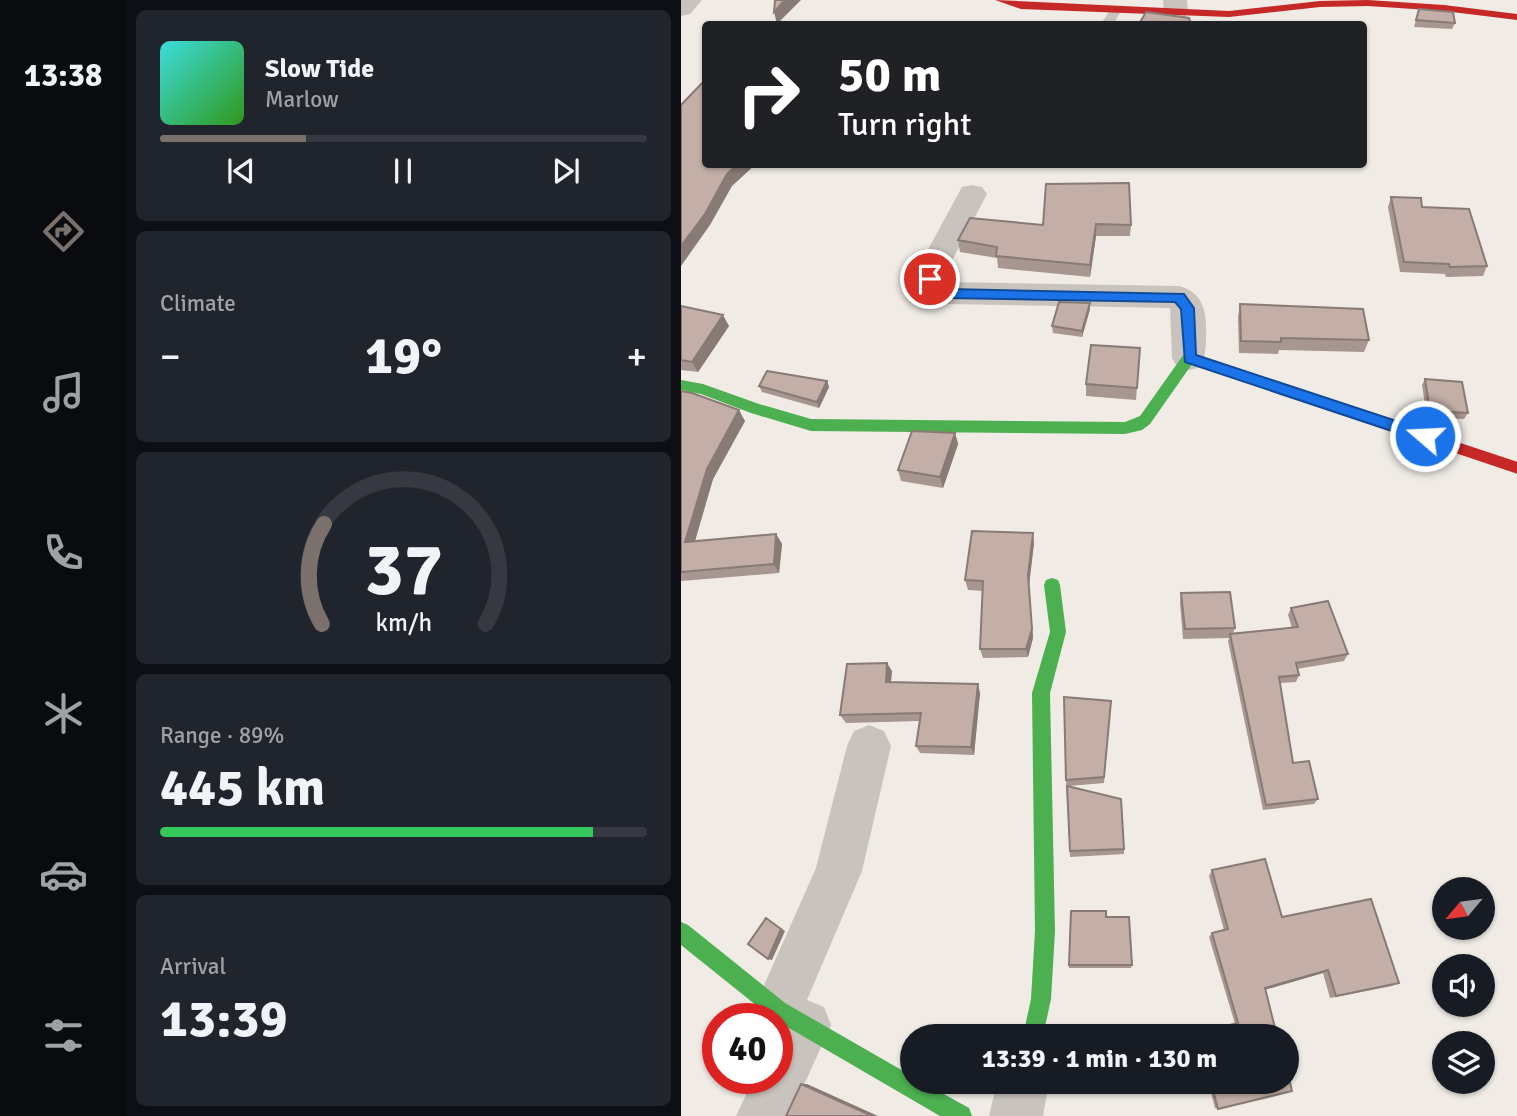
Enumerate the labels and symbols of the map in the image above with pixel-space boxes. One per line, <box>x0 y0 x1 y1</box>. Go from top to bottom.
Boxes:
pin <box>900 249 960 309</box>
position arrow <box>1388 399 1462 473</box>
north arrow <box>1432 877 1495 940</box>
speed limit sign: 40 <box>702 1003 793 1094</box>

